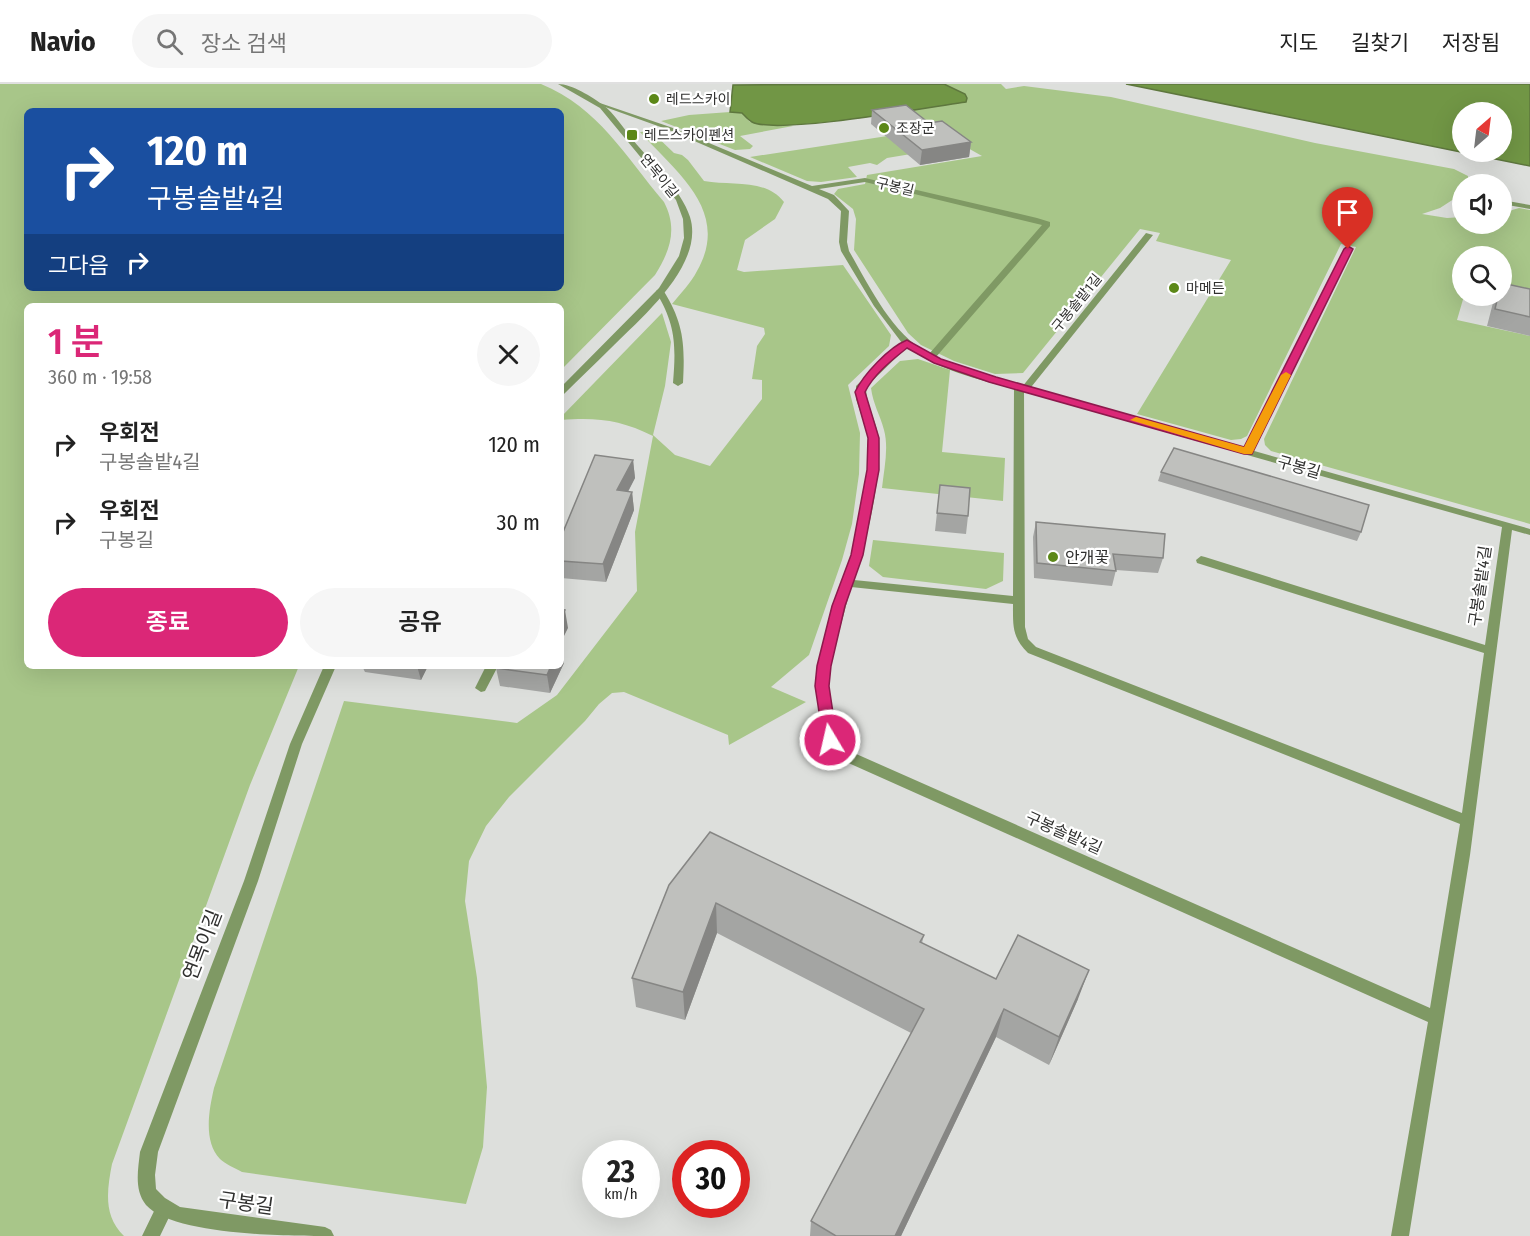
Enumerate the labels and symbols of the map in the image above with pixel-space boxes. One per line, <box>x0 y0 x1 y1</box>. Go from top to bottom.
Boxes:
place label: 레드스카이 <box>666 91 730 108</box>
marker: 레드스카이 <box>647 92 661 106</box>
north arrow <box>1452 102 1512 162</box>
place label: 조장군 <box>896 120 935 137</box>
marker: 조장군 <box>877 121 891 135</box>
place label: 레드스카이펜션 <box>644 127 734 144</box>
marker: 레드스카이펜션 <box>625 128 639 142</box>
street label: 연목이길 <box>636 151 682 201</box>
street label: 구봉길 <box>874 174 916 200</box>
pin <box>1322 187 1373 249</box>
street label: 구봉솔밭1길 <box>1048 270 1106 336</box>
place label: 마메든 <box>1186 280 1225 297</box>
marker: 마메든 <box>1167 281 1181 295</box>
street label: 구봉길 <box>1275 452 1323 482</box>
street label: 구봉솔밭4길 <box>1465 544 1495 628</box>
place label: 안개꽃 <box>1065 548 1109 567</box>
marker: 안개꽃 <box>1046 550 1060 564</box>
position arrow <box>798 708 862 772</box>
street label: 구봉솔밭4길 <box>1023 808 1105 858</box>
street label: 연목이길 <box>178 906 226 984</box>
speed limit sign: 30 <box>672 1140 750 1218</box>
street label: 구봉길 <box>217 1187 275 1219</box>

